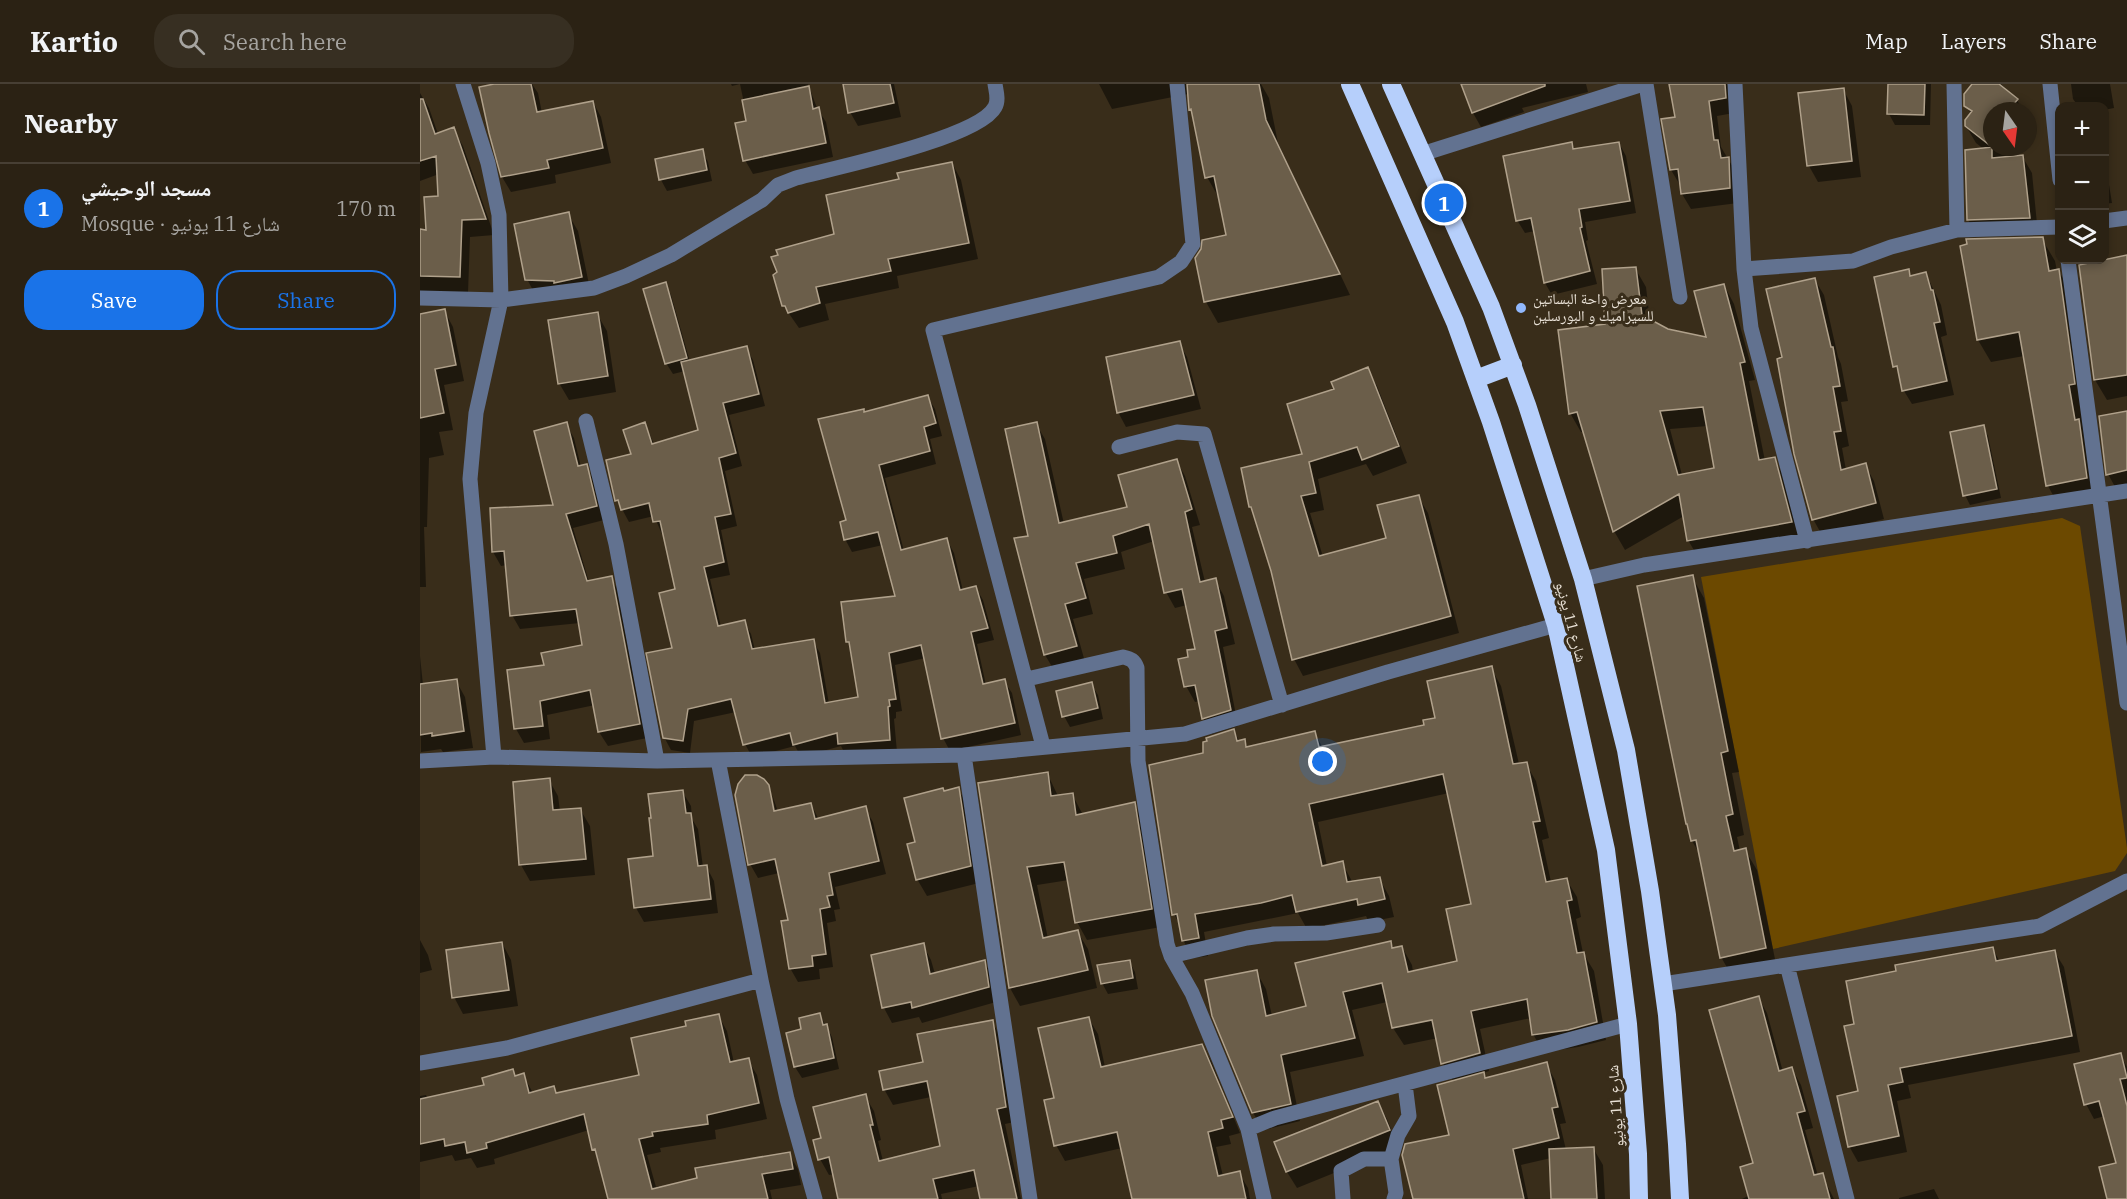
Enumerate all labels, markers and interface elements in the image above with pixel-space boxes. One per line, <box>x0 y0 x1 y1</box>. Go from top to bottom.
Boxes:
search box <box>154 14 574 68</box>
text: Kartio <box>30 23 118 60</box>
icon: search <box>175 25 208 58</box>
text: Search here <box>223 27 347 56</box>
text: Map <box>1865 27 1908 55</box>
text: Layers <box>1941 27 2007 55</box>
text: Share <box>2040 27 2097 55</box>
north arrow <box>1983 102 2037 156</box>
map controls <box>2055 102 2109 264</box>
button: + <box>2055 102 2109 156</box>
text: Nearby <box>24 106 118 140</box>
button: − <box>2055 156 2109 210</box>
text: مسجد الوحيشي <box>81 173 211 202</box>
pin: 1 <box>1424 180 1464 226</box>
text: 1 <box>38 195 50 222</box>
text: 170 m <box>336 195 396 222</box>
text: Mosque · شارع 11 يونيو <box>81 210 280 237</box>
button: layers <box>2055 210 2109 264</box>
button: Save <box>24 270 204 330</box>
button: Share <box>216 270 396 330</box>
place label: معرض واحة البساتين للسيراميك و البورسلين <box>1533 289 1654 326</box>
marker: معرض واحة البساتين للسيراميك و البورسلين <box>1514 301 1528 315</box>
street label: شارع 11 يونيو <box>1551 580 1591 664</box>
your location <box>1308 747 1337 776</box>
street label: شارع 11 يونيو <box>1603 1064 1629 1148</box>

